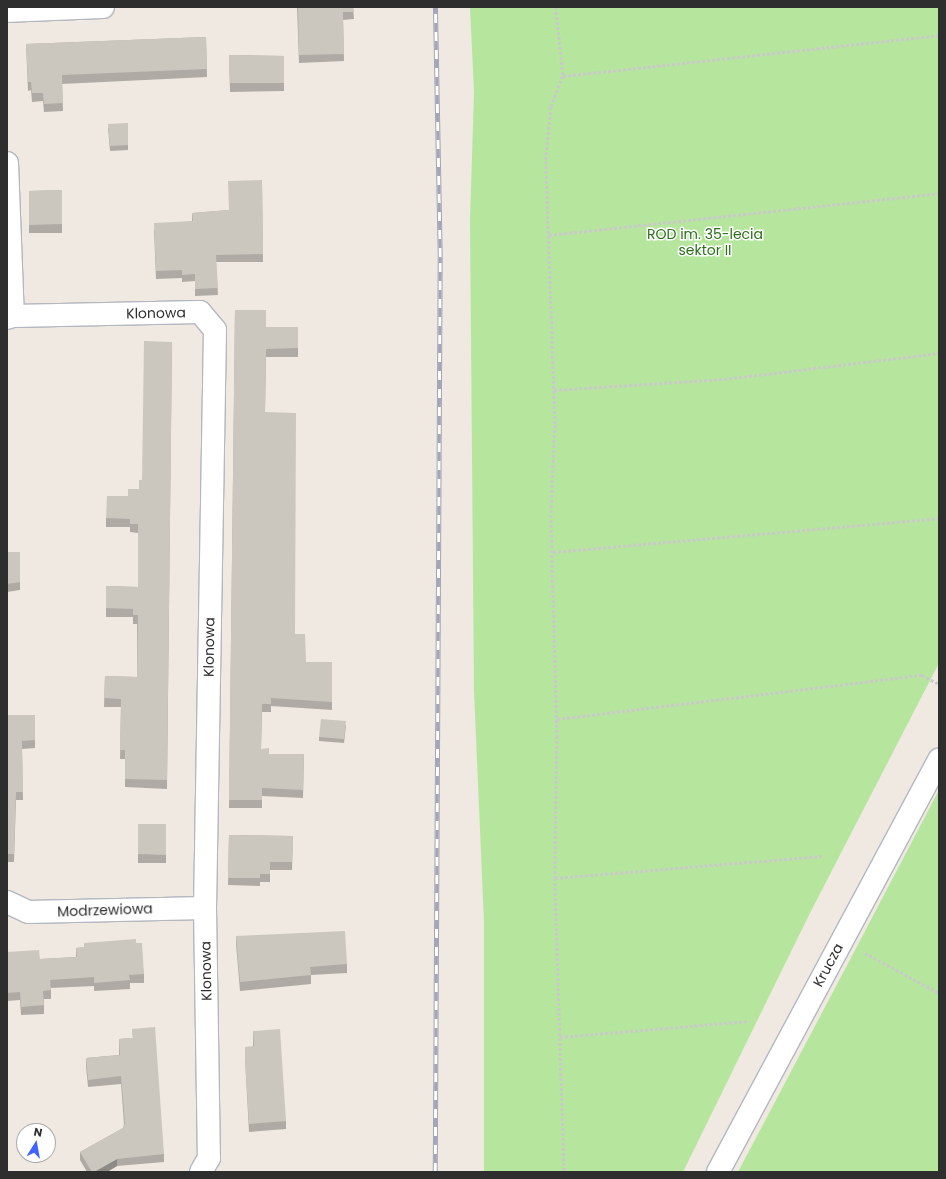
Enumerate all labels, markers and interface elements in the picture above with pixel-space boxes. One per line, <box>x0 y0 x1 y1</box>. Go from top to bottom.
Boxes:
park label: ROD im. 35-lecia sektor II <box>647 226 763 258</box>
street label: Klonowa <box>126 304 186 322</box>
street label: Klonowa <box>200 617 218 677</box>
street label: Modrzewiowa <box>57 900 153 920</box>
street label: Krucza <box>810 940 846 990</box>
street label: Klonowa <box>197 941 215 1001</box>
north arrow <box>16 1123 56 1163</box>
text: N <box>33 1124 44 1141</box>

